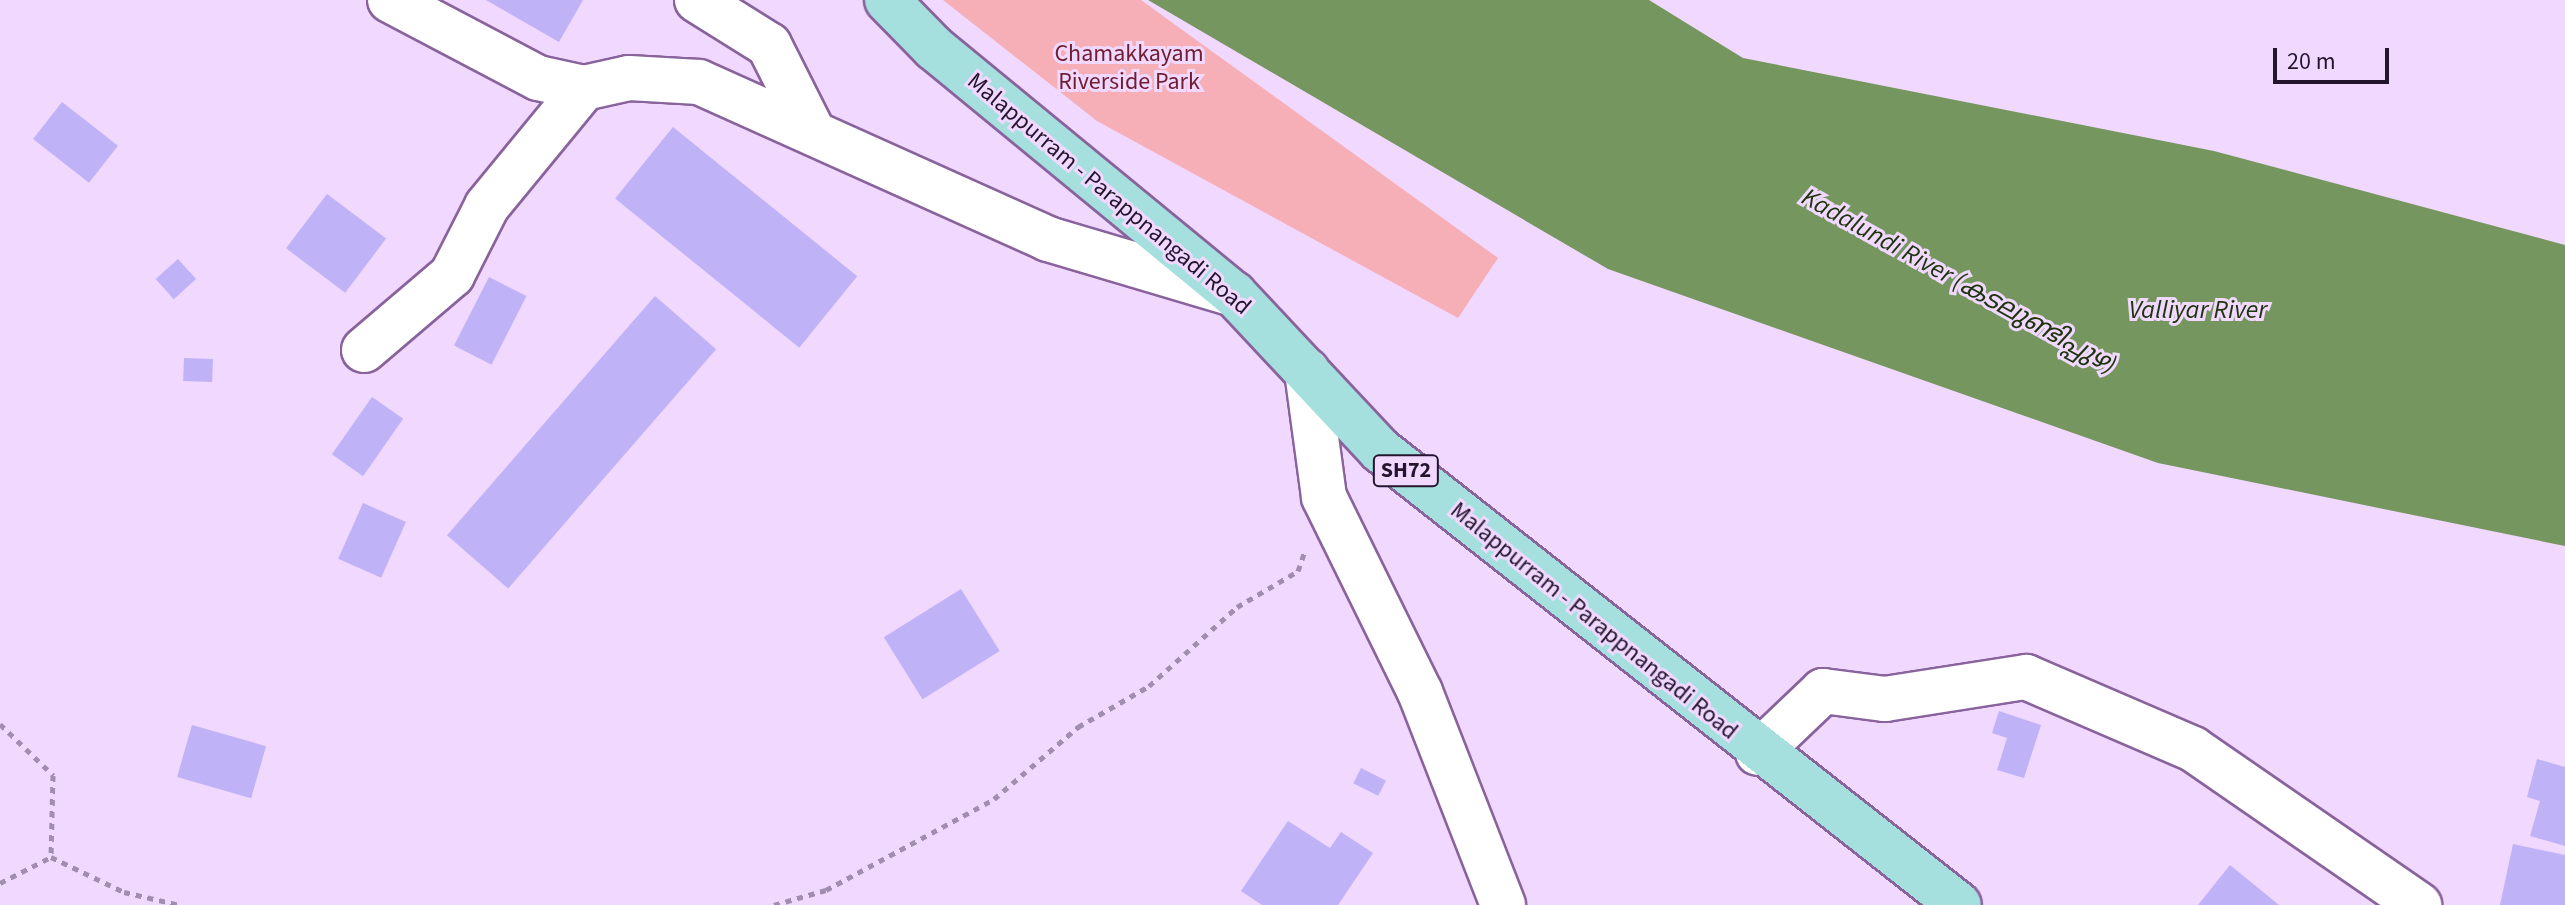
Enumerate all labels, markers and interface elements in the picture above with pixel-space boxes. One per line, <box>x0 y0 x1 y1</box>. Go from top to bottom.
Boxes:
scale bar <box>2277 32 2393 82</box>
park label: Chamakkayam Riverside Park <box>1054 40 1204 96</box>
text: 20 m <box>2287 44 2336 79</box>
street label: Malappurram - Parappnangadi Road <box>961 67 1257 321</box>
water label: Kadalundi River (കടലുണ്ടിപ്പുഴ) <box>1796 181 2122 381</box>
water label: Valliyar River <box>2129 294 2267 326</box>
road number: SH72 <box>1372 453 1440 489</box>
street label: Malappurram - Parappnangadi Road <box>1444 496 1744 746</box>

